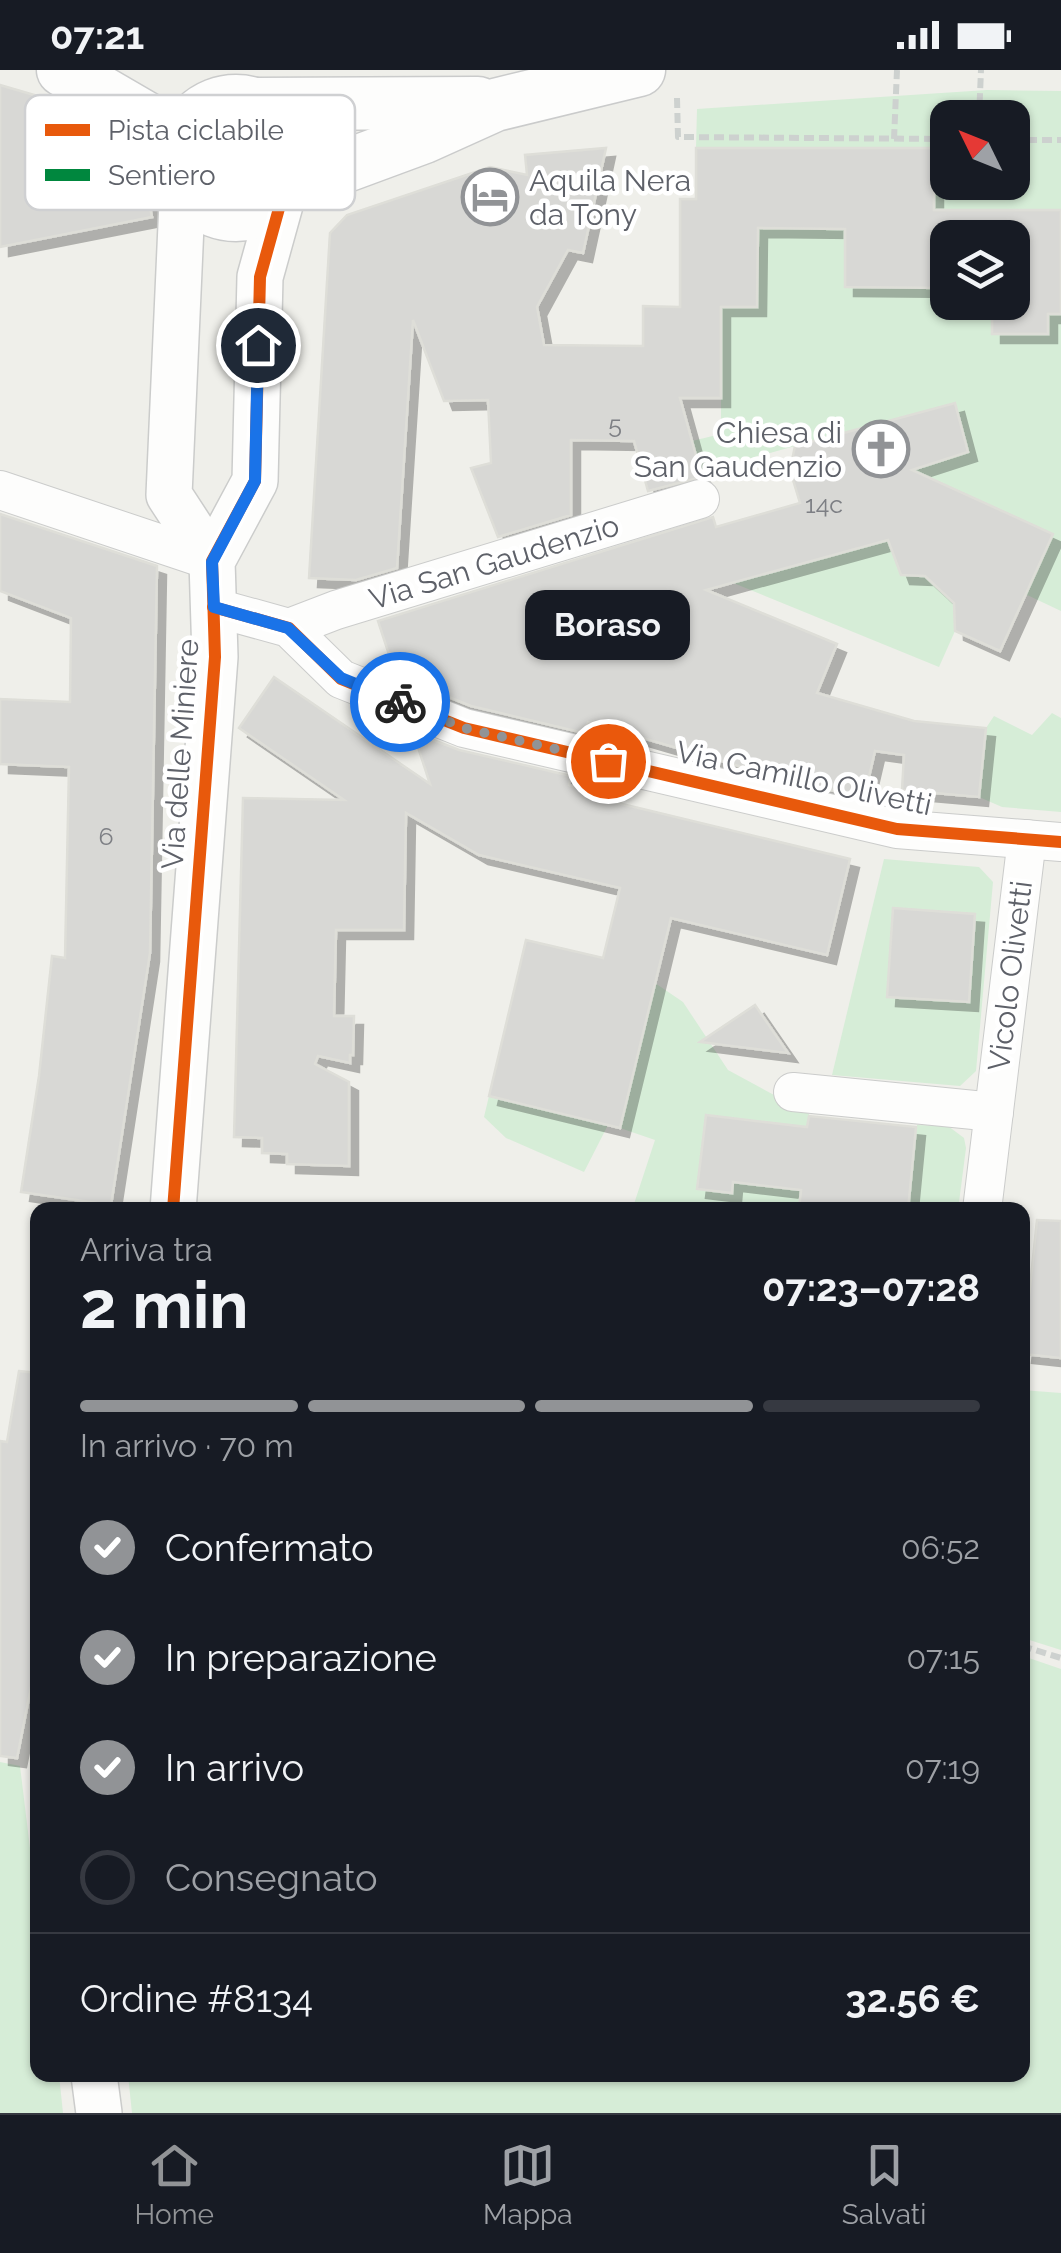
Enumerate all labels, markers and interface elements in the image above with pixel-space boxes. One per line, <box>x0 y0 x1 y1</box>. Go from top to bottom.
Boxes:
text: 07:21 <box>50 13 144 58</box>
legend <box>25 95 355 210</box>
north arrow <box>930 100 1030 200</box>
map controls <box>930 100 1030 320</box>
text: Pista ciclabile <box>108 114 284 147</box>
text: Sentiero <box>108 159 216 192</box>
place label: Aquila Nera da Tony <box>529 163 691 232</box>
hotel icon: Aquila Nera da Tony <box>460 167 520 227</box>
button: layers <box>930 220 1030 320</box>
pin <box>216 303 301 388</box>
icon: home <box>231 318 286 373</box>
house number: 5 <box>608 409 622 439</box>
place label: Chiesa di San Gaudenzio <box>634 415 842 484</box>
church icon: Chiesa di San Gaudenzio <box>851 419 911 479</box>
house number: 14c <box>805 489 843 519</box>
street label: Via San Gaudenzio <box>365 507 623 617</box>
callout: Boraso <box>526 591 690 661</box>
text: Boraso <box>554 606 661 643</box>
street label: Via delle Miniere <box>154 638 206 870</box>
courier <box>350 652 450 752</box>
icon: bike <box>373 675 428 730</box>
pin <box>566 719 651 804</box>
icon: bag <box>581 734 636 789</box>
street label: Via Camillo Olivetti <box>673 734 935 822</box>
house number: 6 <box>98 821 114 851</box>
street label: Vicolo Olivetti <box>981 879 1039 1073</box>
text: Arriva tra <box>80 1231 213 1268</box>
text: 07:23–07:28 <box>762 1265 980 1310</box>
text: 2 min <box>80 1267 249 1343</box>
text: In arrivo · 70 m <box>80 1427 294 1464</box>
icon: check <box>80 1520 135 1575</box>
text: Confermato <box>165 1525 374 1570</box>
text: 06:52 <box>901 1529 980 1566</box>
icon: check <box>80 1630 135 1685</box>
text: In preparazione <box>165 1635 437 1680</box>
text: 07:15 <box>906 1639 980 1676</box>
icon: check <box>80 1740 135 1795</box>
text: In arrivo <box>165 1745 304 1790</box>
text: 07:19 <box>905 1749 980 1786</box>
text: Consegnato <box>165 1855 378 1900</box>
text: Ordine #8134 <box>80 1976 313 2021</box>
text: 32.56 € <box>845 1976 980 2021</box>
tab: Home <box>135 2138 214 2231</box>
tab: Mappa <box>483 2138 573 2231</box>
tab: Salvati <box>842 2138 926 2231</box>

